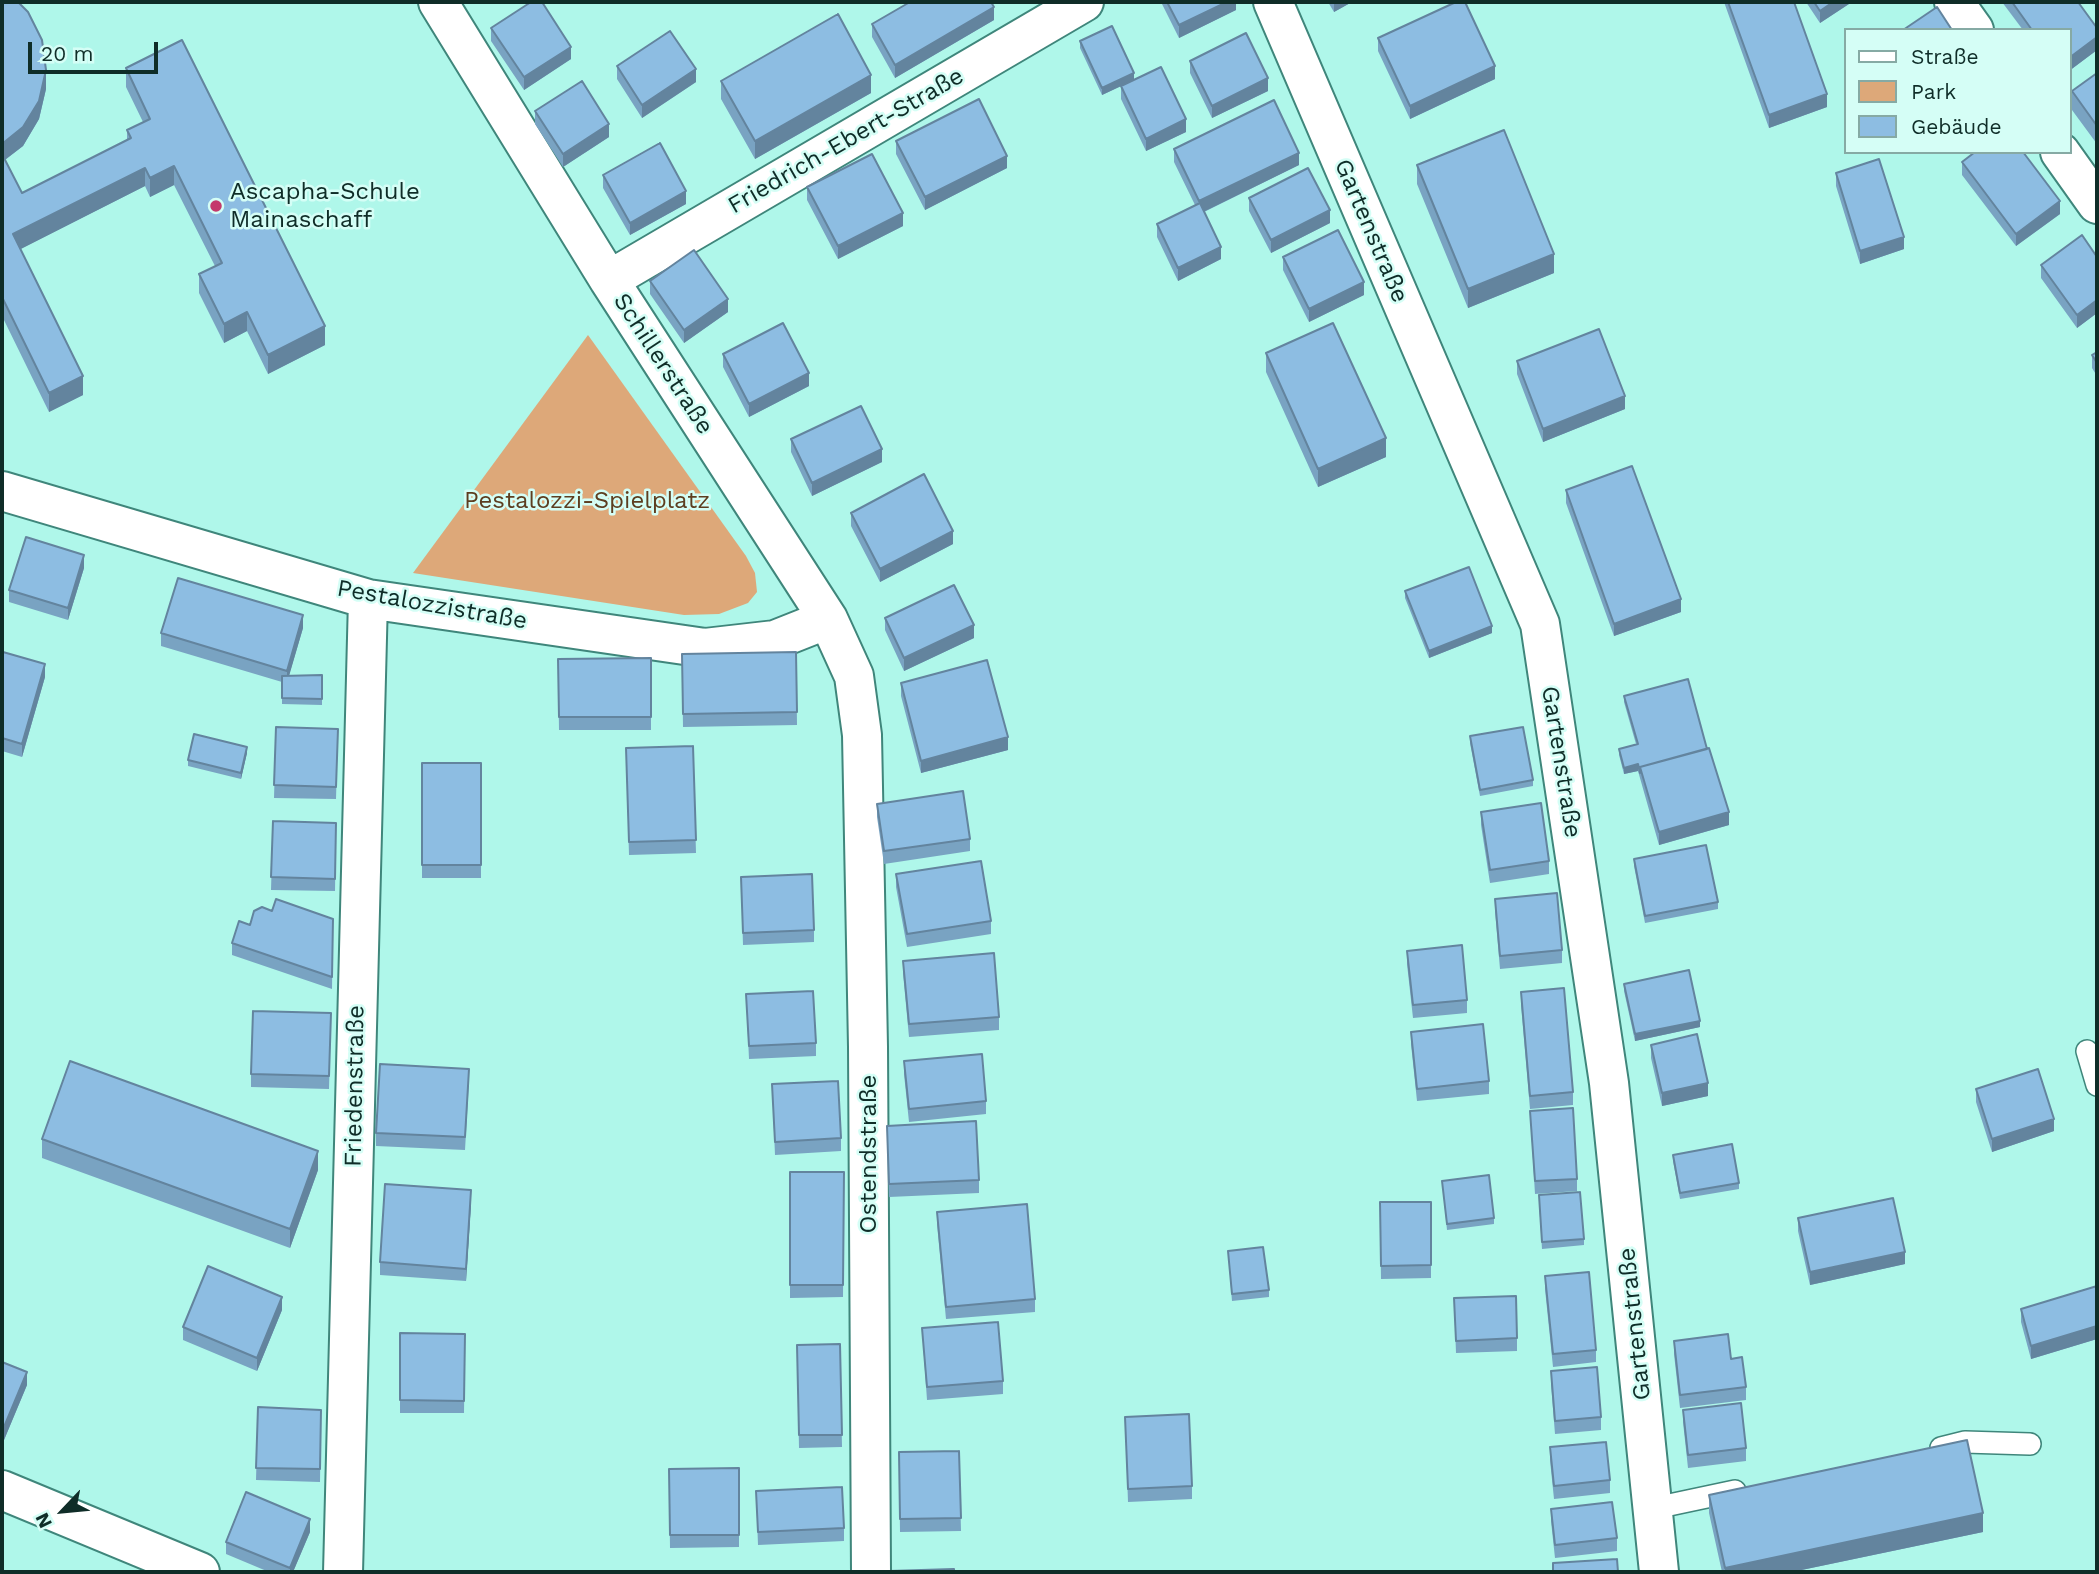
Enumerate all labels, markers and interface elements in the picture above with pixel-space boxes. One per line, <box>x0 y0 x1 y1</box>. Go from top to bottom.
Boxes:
scale bar <box>32 28 161 72</box>
legend <box>1843 28 2071 154</box>
text: 20 m <box>41 41 93 66</box>
text: Straße <box>1911 44 1979 69</box>
street label: Friedrich-Ebert-Straße <box>723 62 969 220</box>
text: Park <box>1911 79 1956 104</box>
text: Gebäude <box>1911 114 2002 139</box>
street label: Gartenstraße <box>1328 155 1414 307</box>
place label: Ascapha-Schule Mainaschaff <box>230 178 420 234</box>
marker: Ascapha-Schule Mainaschaff <box>208 198 224 214</box>
street label: Schillerstraße <box>607 288 719 440</box>
park label: Pestalozzi-Spielplatz <box>464 487 710 515</box>
street label: Pestalozzistraße <box>335 574 529 636</box>
street label: Gartenstraße <box>1535 684 1587 840</box>
street label: Friedenstraße <box>339 1005 371 1167</box>
street label: Ostendstraße <box>855 1075 883 1233</box>
street label: Gartenstraße <box>1613 1246 1657 1402</box>
north arrow <box>28 1476 98 1546</box>
text: N <box>30 1509 57 1532</box>

